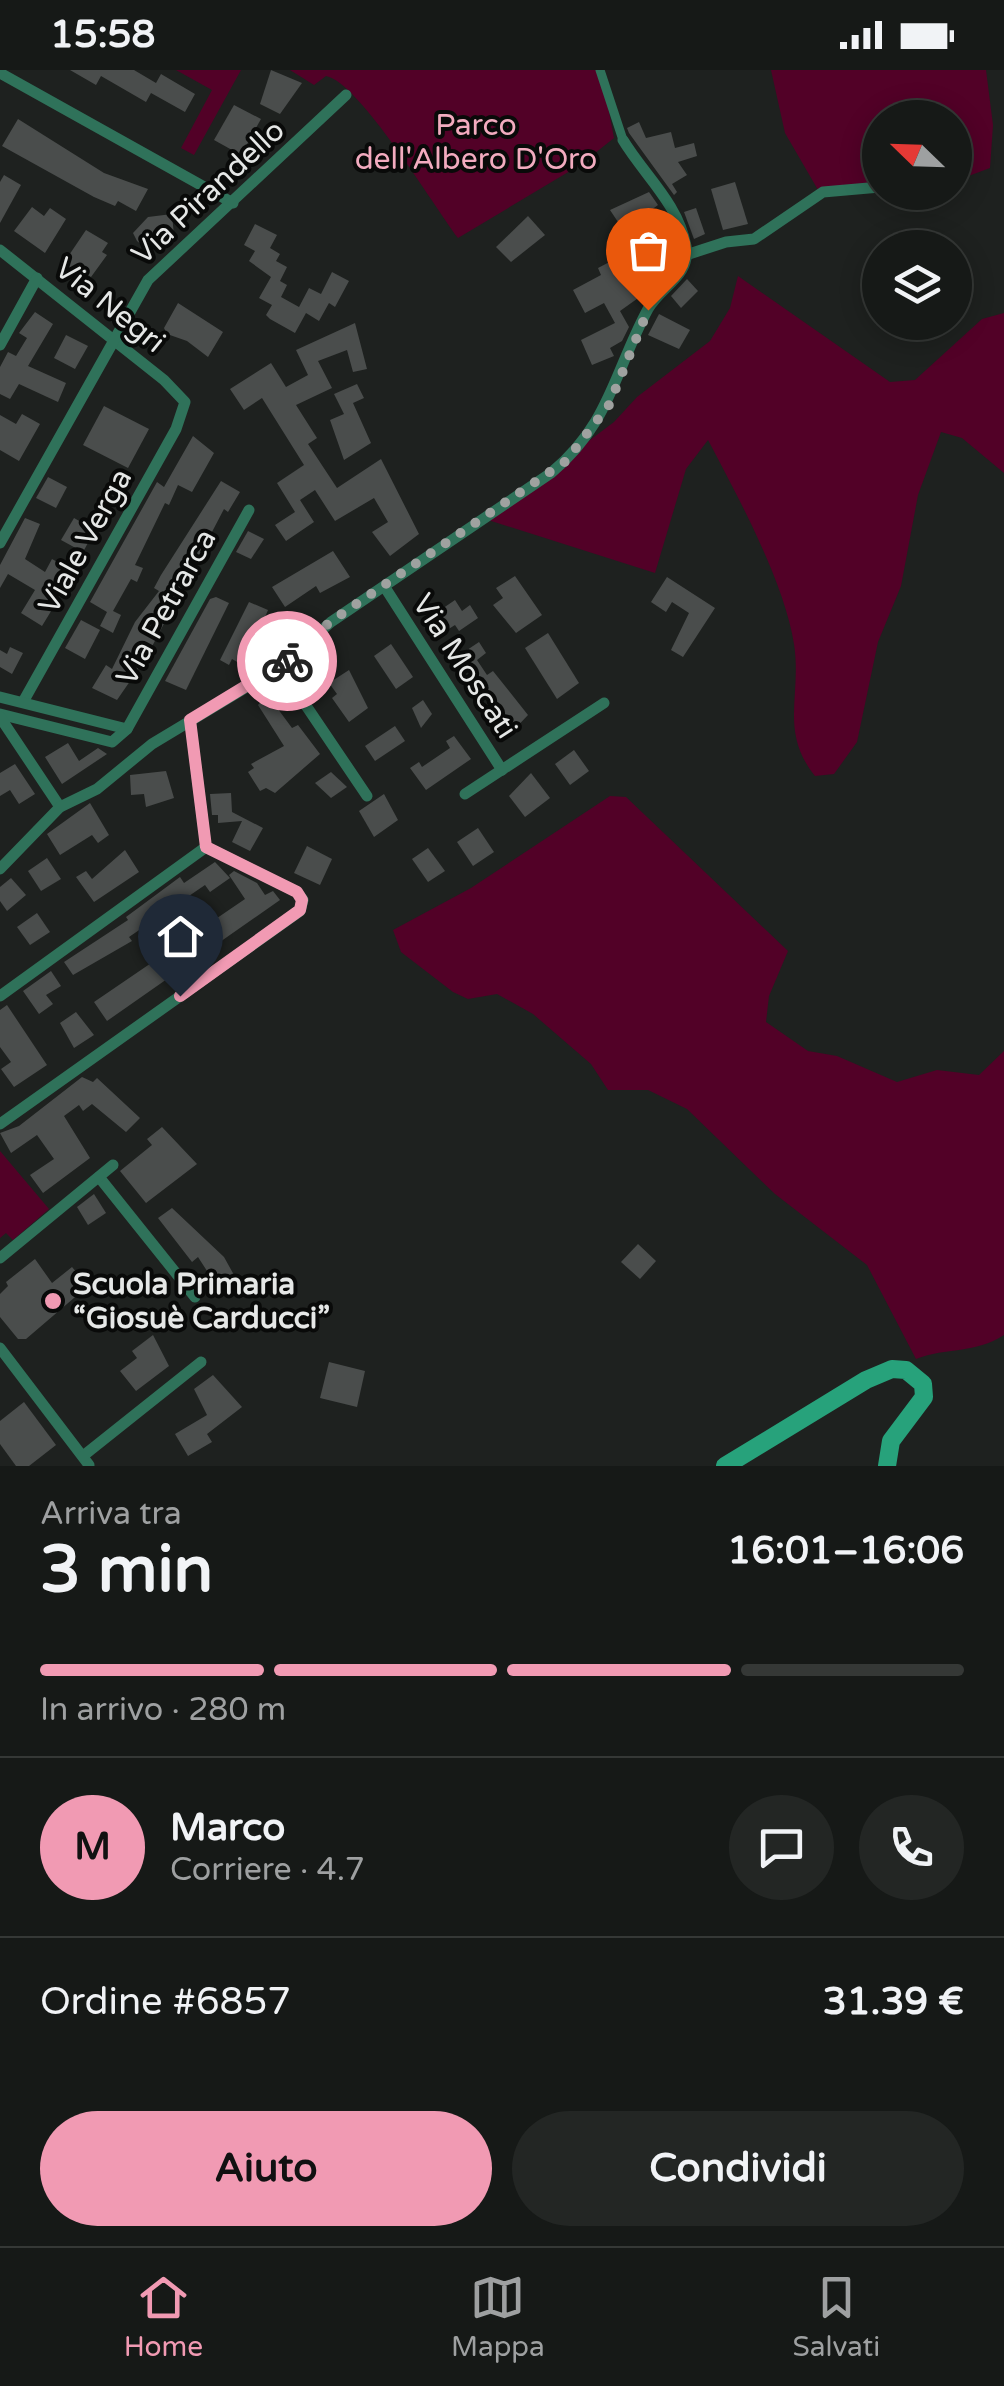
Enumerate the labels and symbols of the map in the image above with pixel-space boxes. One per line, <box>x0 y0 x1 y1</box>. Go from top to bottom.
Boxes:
north arrow <box>862 100 972 210</box>
park label: Parco dell'Albero D'Oro <box>355 107 597 178</box>
street label: Via Pirandello <box>124 112 293 273</box>
pin <box>606 208 691 311</box>
street label: Via Negri <box>47 250 172 361</box>
street label: Viale Verga <box>30 462 140 620</box>
street label: Via Petrarca <box>108 523 225 692</box>
street label: Via Moscati <box>404 587 525 746</box>
courier <box>237 611 337 711</box>
pin <box>138 894 223 997</box>
place label: Scuola Primaria “Giosuè Carducci” <box>73 1266 330 1337</box>
marker: Scuola Primaria “Giosuè Carducci” <box>42 1290 64 1312</box>

